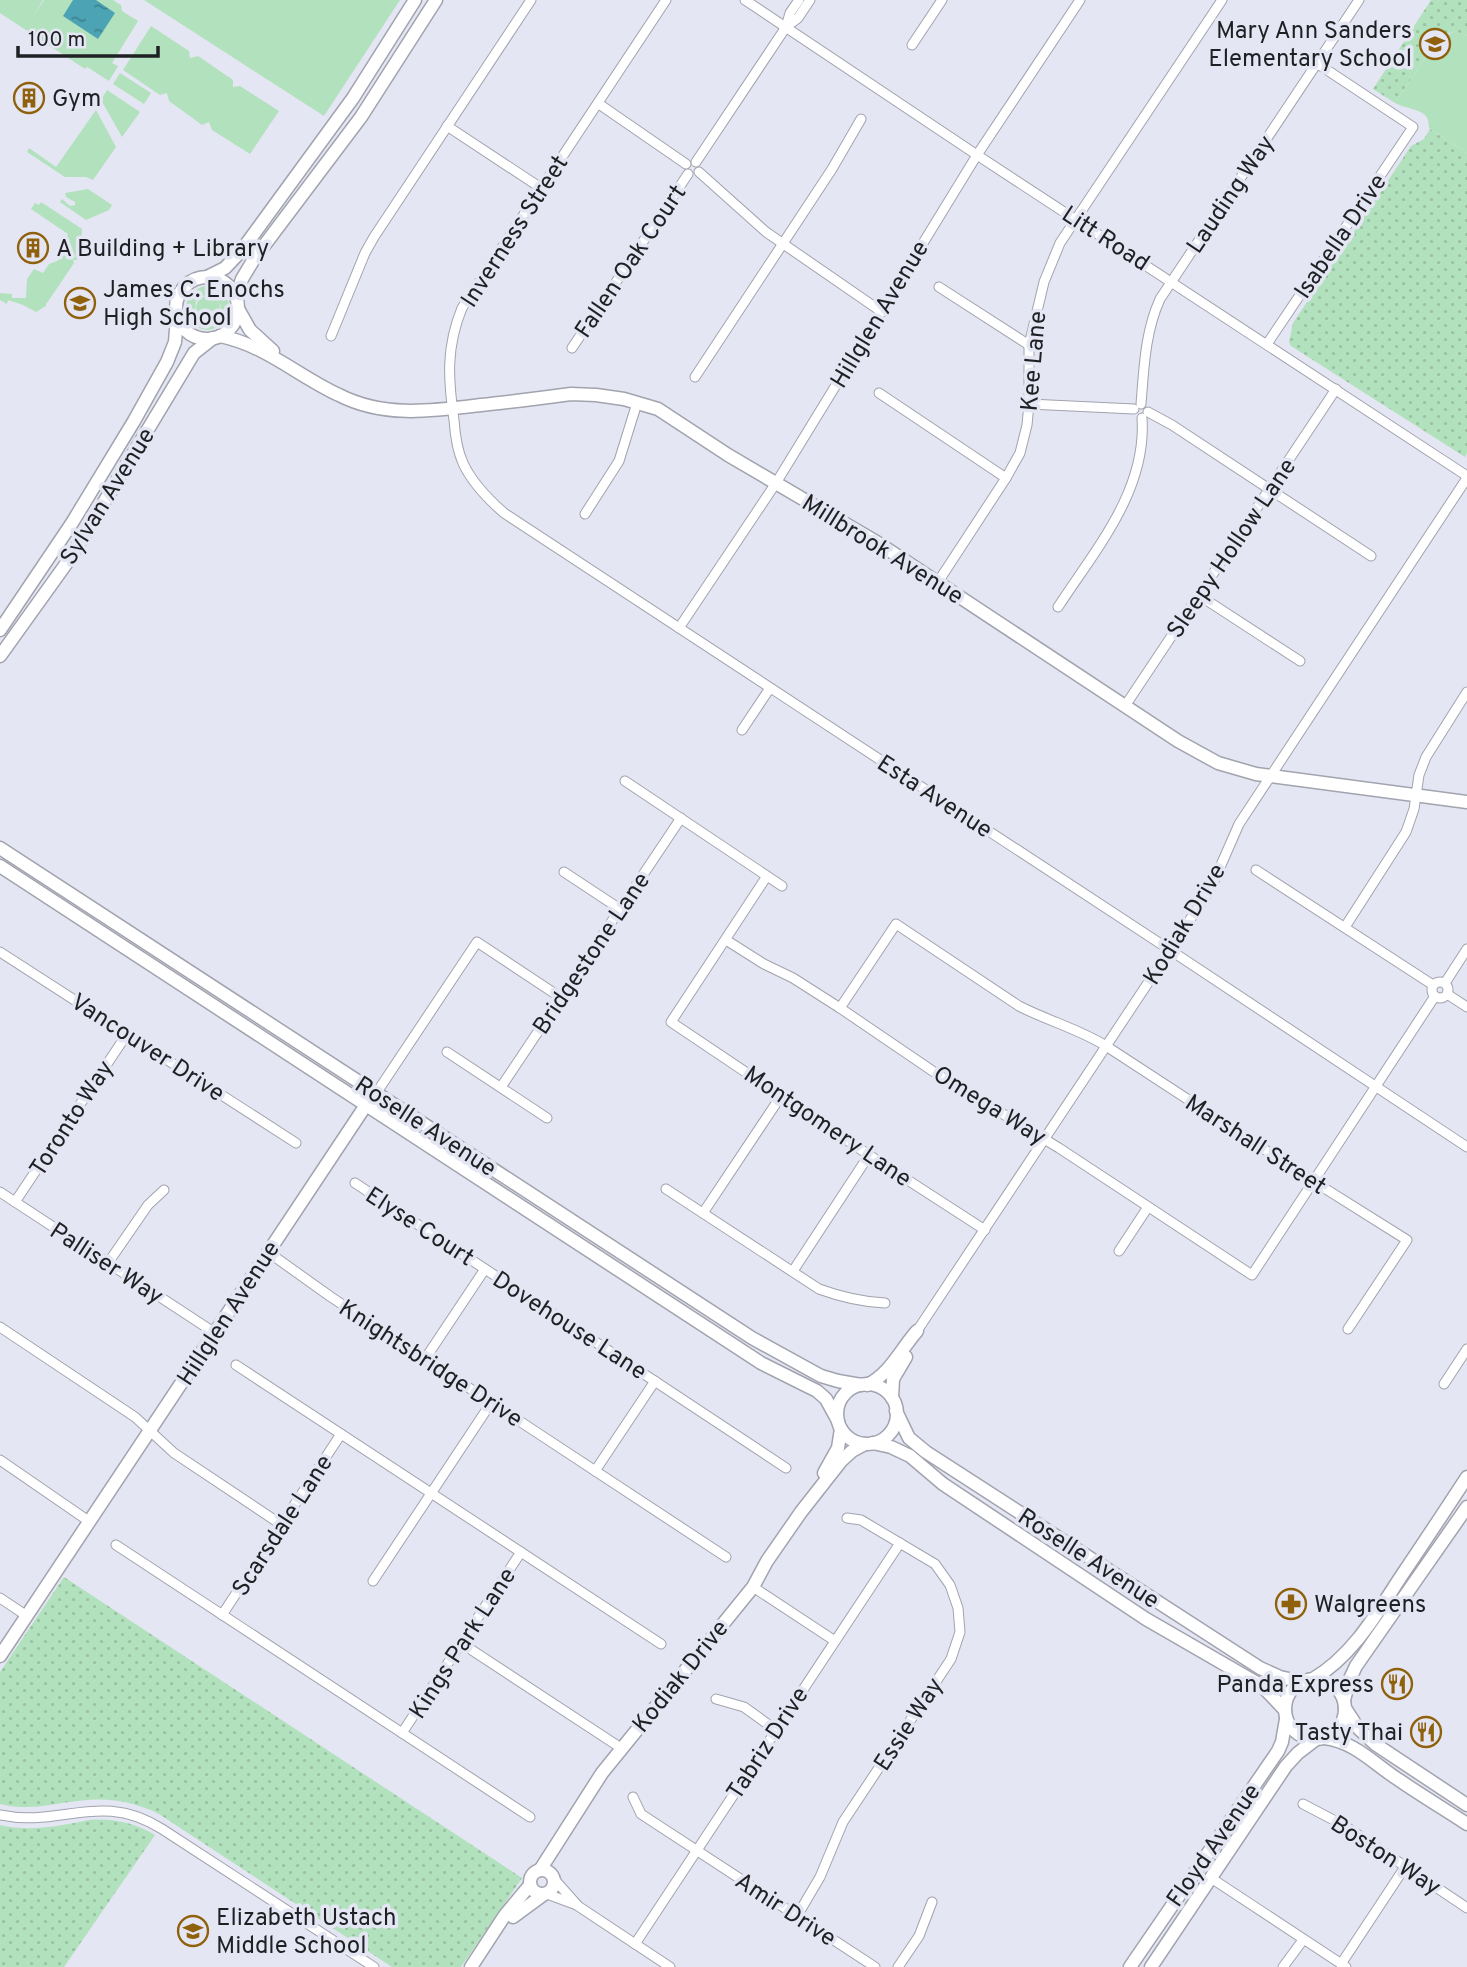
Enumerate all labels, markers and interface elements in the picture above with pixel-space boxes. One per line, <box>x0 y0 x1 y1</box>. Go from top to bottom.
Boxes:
scale bar <box>18 14 158 58</box>
place label: Mary Ann Sanders Elementary School <box>1208 17 1412 75</box>
text: 100 m <box>28 27 85 54</box>
school or university icon: Mary Ann Sanders Elementary School <box>1418 27 1452 61</box>
building icon: Gym <box>12 81 46 115</box>
place label: Gym <box>52 85 101 115</box>
street label: Lauding Way <box>1181 130 1282 260</box>
street label: Inverness Street <box>455 150 576 314</box>
street label: Isabella Drive <box>1289 169 1394 305</box>
street label: Fallen Oak Court <box>569 180 694 345</box>
street label: Litt Road <box>1055 200 1154 279</box>
building icon: A Building + Library <box>16 231 50 265</box>
place label: A Building + Library <box>56 235 269 265</box>
street label: Hillglen Avenue <box>825 236 937 394</box>
place label: James C. Enochs High School <box>103 276 285 334</box>
school or university icon: James C. Enochs High School <box>63 286 97 320</box>
street label: Kee Lane <box>1016 310 1054 412</box>
street label: Sylvan Avenue <box>55 423 163 571</box>
street label: Sleepy Hollow Lane <box>1161 453 1304 645</box>
street label: Millbrook Avenue <box>796 489 968 612</box>
street label: Esta Avenue <box>871 749 997 846</box>
street label: Kodiak Drive <box>1138 859 1234 991</box>
street label: Bridgestone Lane <box>527 867 658 1041</box>
street label: Vancouver Drive <box>64 988 229 1110</box>
street label: Toronto Way <box>24 1055 121 1183</box>
street label: Montgomery Lane <box>737 1060 917 1195</box>
street label: Omega Way <box>927 1060 1051 1153</box>
street label: Roselle Avenue <box>348 1071 501 1185</box>
street label: Marshall Street <box>1179 1089 1331 1202</box>
street label: Elyse Court <box>359 1181 479 1274</box>
street label: Palliser Way <box>43 1217 168 1313</box>
street label: Hillglen Avenue <box>172 1236 288 1392</box>
street label: Dovehouse Lane <box>486 1266 652 1388</box>
street label: Knightsbridge Drive <box>332 1294 527 1435</box>
street label: Scarsdale Lane <box>227 1450 341 1603</box>
street label: Roselle Avenue <box>1011 1503 1164 1617</box>
street label: Kings Park Lane <box>404 1563 524 1725</box>
pharmacy icon: Walgreens <box>1274 1587 1308 1621</box>
place label: Walgreens <box>1314 1591 1426 1621</box>
street label: Kodiak Drive <box>627 1615 736 1740</box>
restaurant icon: Panda Express <box>1380 1667 1414 1701</box>
place label: Panda Express <box>1216 1671 1374 1701</box>
street label: Essie Way <box>868 1673 951 1777</box>
street label: Tabriz Drive <box>721 1682 816 1806</box>
restaurant icon: Tasty Thai <box>1409 1715 1443 1749</box>
place label: Tasty Thai <box>1295 1719 1403 1749</box>
street label: Floyd Avenue <box>1161 1779 1268 1914</box>
street label: Boston Way <box>1324 1810 1446 1904</box>
street label: Amir Drive <box>729 1867 841 1954</box>
place label: Elizabeth Ustach Middle School <box>216 1904 396 1962</box>
school or university icon: Elizabeth Ustach Middle School <box>176 1914 210 1948</box>

